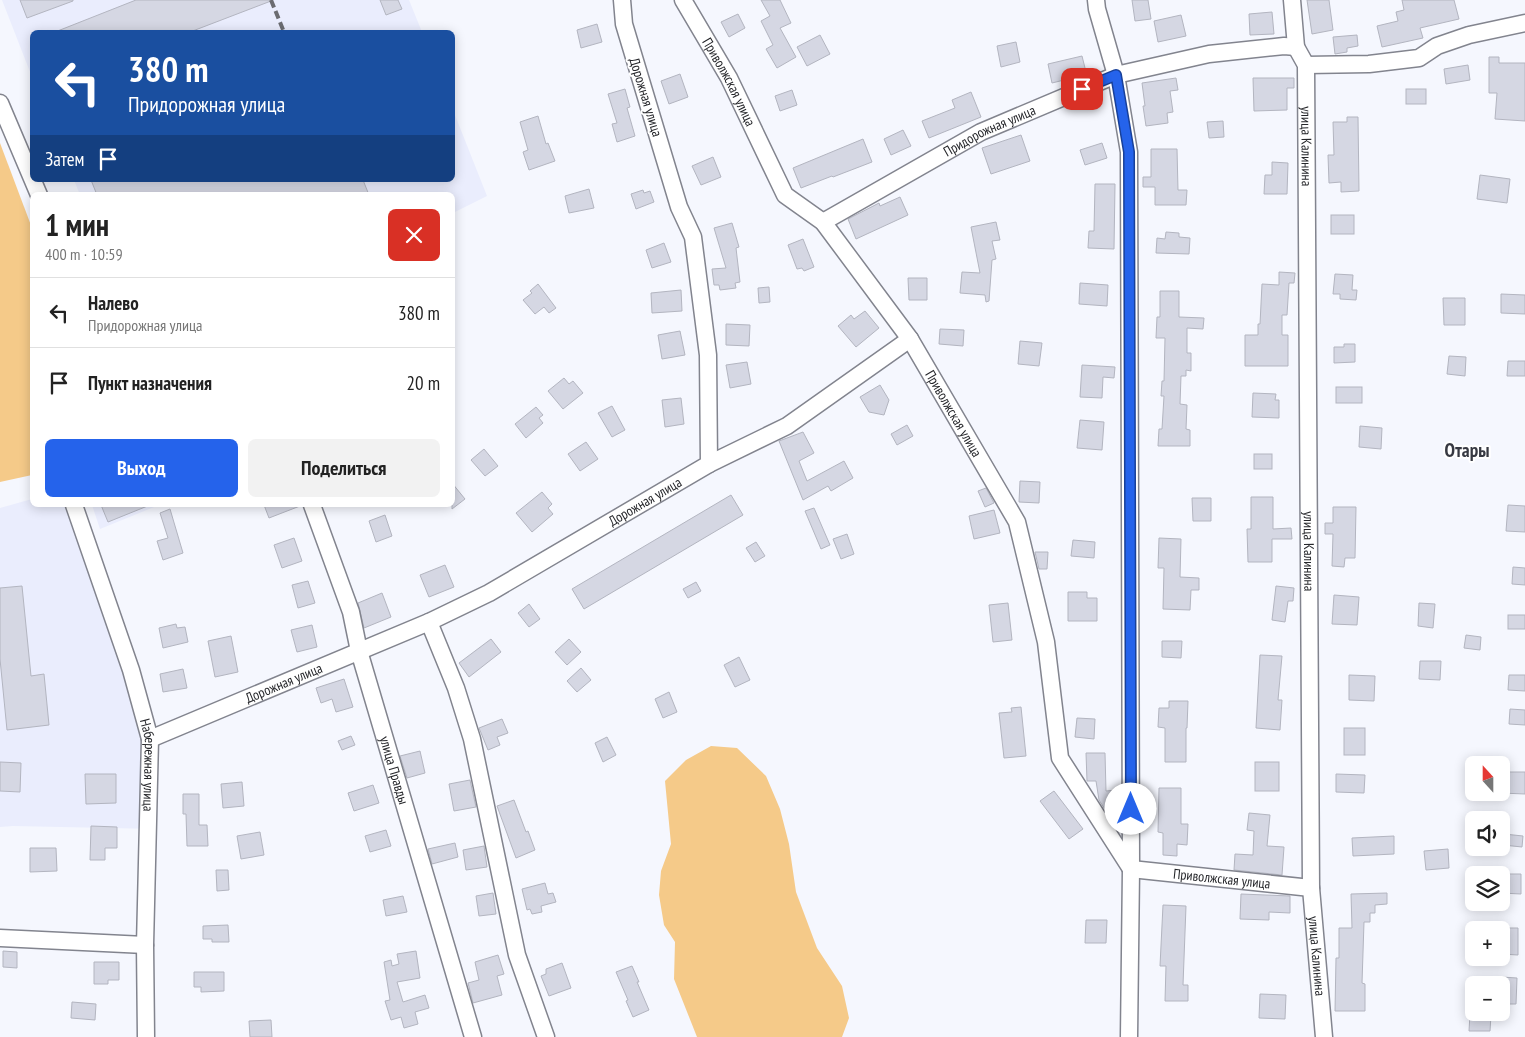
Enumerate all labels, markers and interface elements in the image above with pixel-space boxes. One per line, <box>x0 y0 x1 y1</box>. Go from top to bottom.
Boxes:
street label: Приволжская улица <box>698 34 760 129</box>
text: 380 m <box>128 46 209 92</box>
icon: left <box>45 50 110 115</box>
street label: Дорожная улица <box>625 55 667 139</box>
pin <box>1061 68 1103 110</box>
icon: arrive <box>1068 75 1096 103</box>
text: Придорожная улица <box>128 90 285 118</box>
street label: Придорожная улица <box>940 101 1038 161</box>
street label: улица Калинина <box>1297 106 1316 186</box>
icon: arrive <box>94 145 122 173</box>
text: Затем <box>45 147 84 171</box>
text: 1 мин <box>45 205 109 244</box>
button: close <box>388 209 440 261</box>
text: 400 m · 10:59 <box>45 244 123 264</box>
text: Налево <box>88 291 139 315</box>
icon: left <box>45 299 73 327</box>
text: 380 m <box>398 301 440 325</box>
text: Придорожная улица <box>88 315 202 335</box>
street label: Приволжская улица <box>921 367 986 460</box>
icon: arrive <box>45 369 73 397</box>
text: Пункт назначения <box>88 371 212 395</box>
text: 20 m <box>407 371 440 395</box>
district label: Отары <box>1445 438 1489 462</box>
button: Выход <box>45 439 238 497</box>
button: Поделиться <box>248 439 440 497</box>
street label: Дорожная улица <box>605 473 685 530</box>
street label: улица Калинина <box>1300 511 1318 591</box>
street label: Дорожная улица <box>243 659 325 707</box>
street label: Набережная улица <box>136 717 159 812</box>
street label: улица Правды <box>376 734 413 806</box>
north arrow <box>1465 756 1510 801</box>
map controls <box>1465 756 1510 1021</box>
position arrow <box>1104 782 1156 834</box>
button: sound <box>1465 811 1510 856</box>
street label: Приволжская улица <box>1172 865 1271 893</box>
button: layers <box>1465 866 1510 911</box>
street label: улица Калинина <box>1304 915 1329 997</box>
button: + <box>1465 921 1510 966</box>
button: − <box>1465 976 1510 1021</box>

